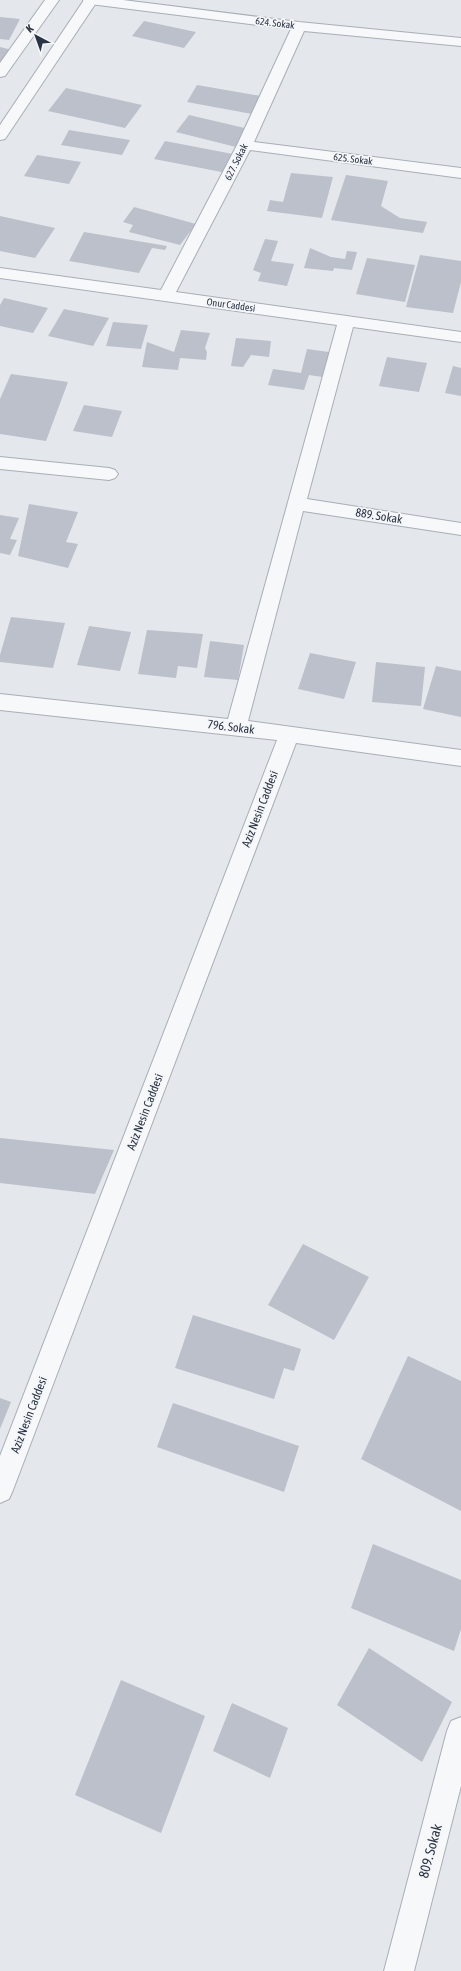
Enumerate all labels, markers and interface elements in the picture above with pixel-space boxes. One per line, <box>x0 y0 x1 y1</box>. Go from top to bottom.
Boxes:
street label: 624. Sokak <box>255 15 296 31</box>
north arrow <box>16 16 56 56</box>
text: K <box>23 22 36 35</box>
street label: 627. Sokak <box>222 141 250 182</box>
street label: 625. Sokak <box>333 151 374 167</box>
street label: Onur Caddesi <box>206 296 256 314</box>
street label: 889. Sokak <box>354 505 404 527</box>
street label: 796. Sokak <box>207 717 256 737</box>
street label: Aziz Nesin Caddesi <box>239 769 281 849</box>
street label: Aziz Nesin Caddesi <box>124 1072 166 1152</box>
street label: Aziz Nesin Caddesi <box>8 1375 50 1455</box>
street label: 809. Sokak <box>415 1822 445 1880</box>

